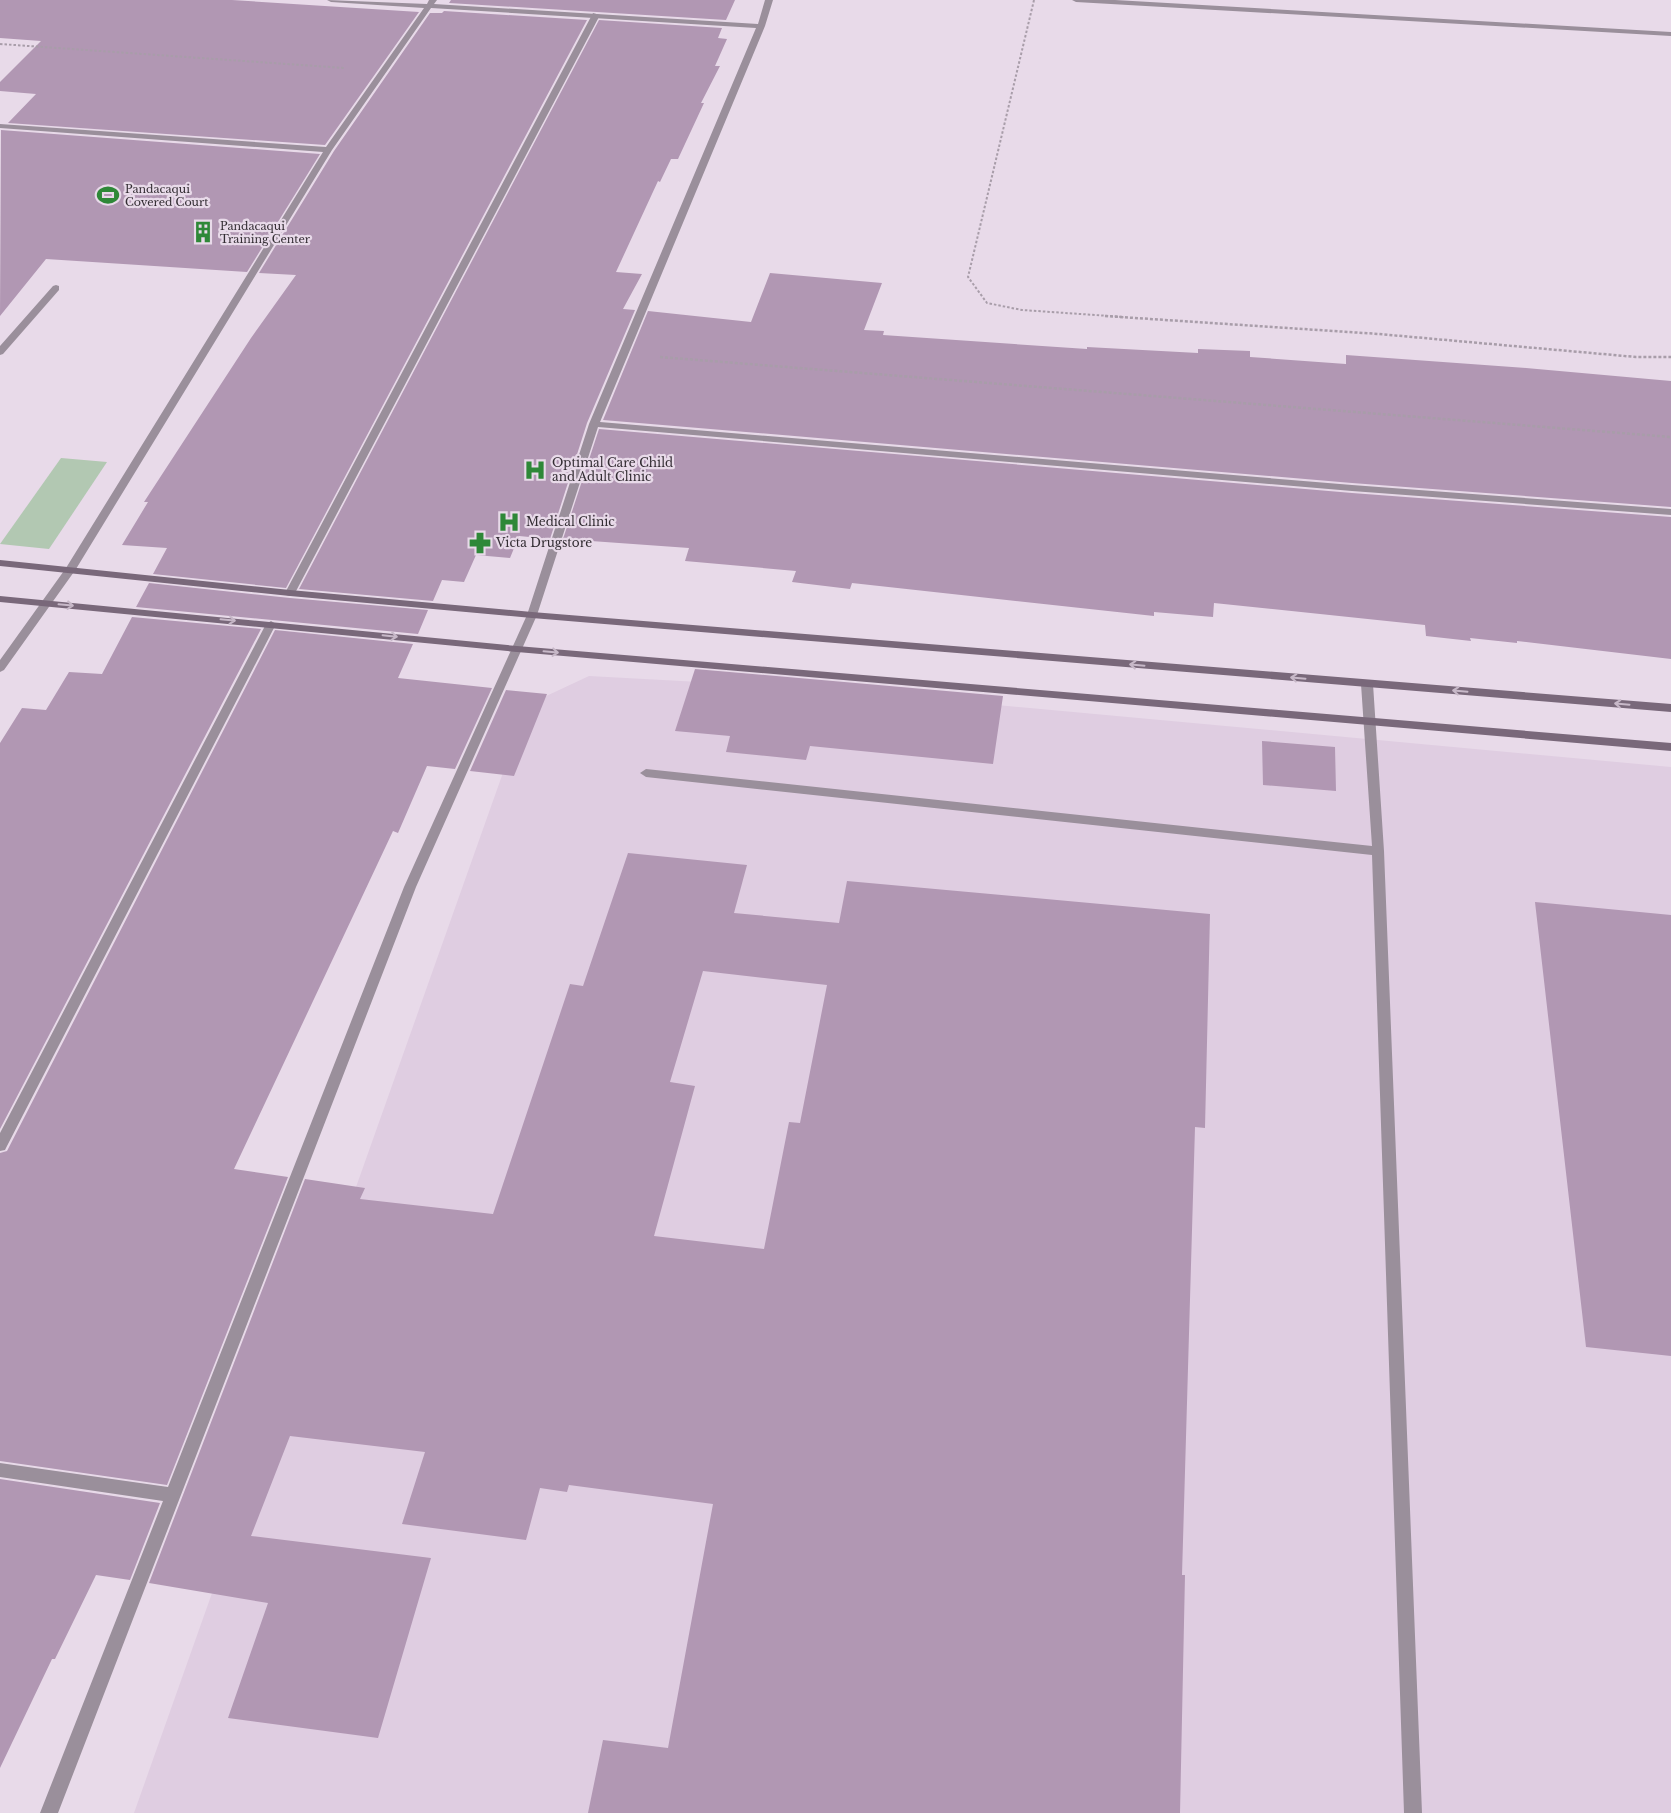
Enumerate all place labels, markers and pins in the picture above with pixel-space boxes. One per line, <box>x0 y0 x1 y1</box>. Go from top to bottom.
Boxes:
sports icon: Pandacaqui Covered Court <box>95 182 121 208</box>
place label: Pandacaqui Covered Court <box>125 182 209 209</box>
building icon: Pandacaqui Training Center <box>190 219 216 245</box>
place label: Pandacaqui Training Center <box>220 219 311 246</box>
place label: Optimal Care Child and Adult Clinic <box>552 455 673 484</box>
hospital icon: Optimal Care Child and Adult Clinic <box>522 457 548 483</box>
hospital icon: Medical Clinic <box>496 509 522 535</box>
place label: Medical Clinic <box>526 514 615 529</box>
pharmacy icon: Victa Drugstore <box>467 530 493 556</box>
place label: Victa Drugstore <box>495 535 592 550</box>

